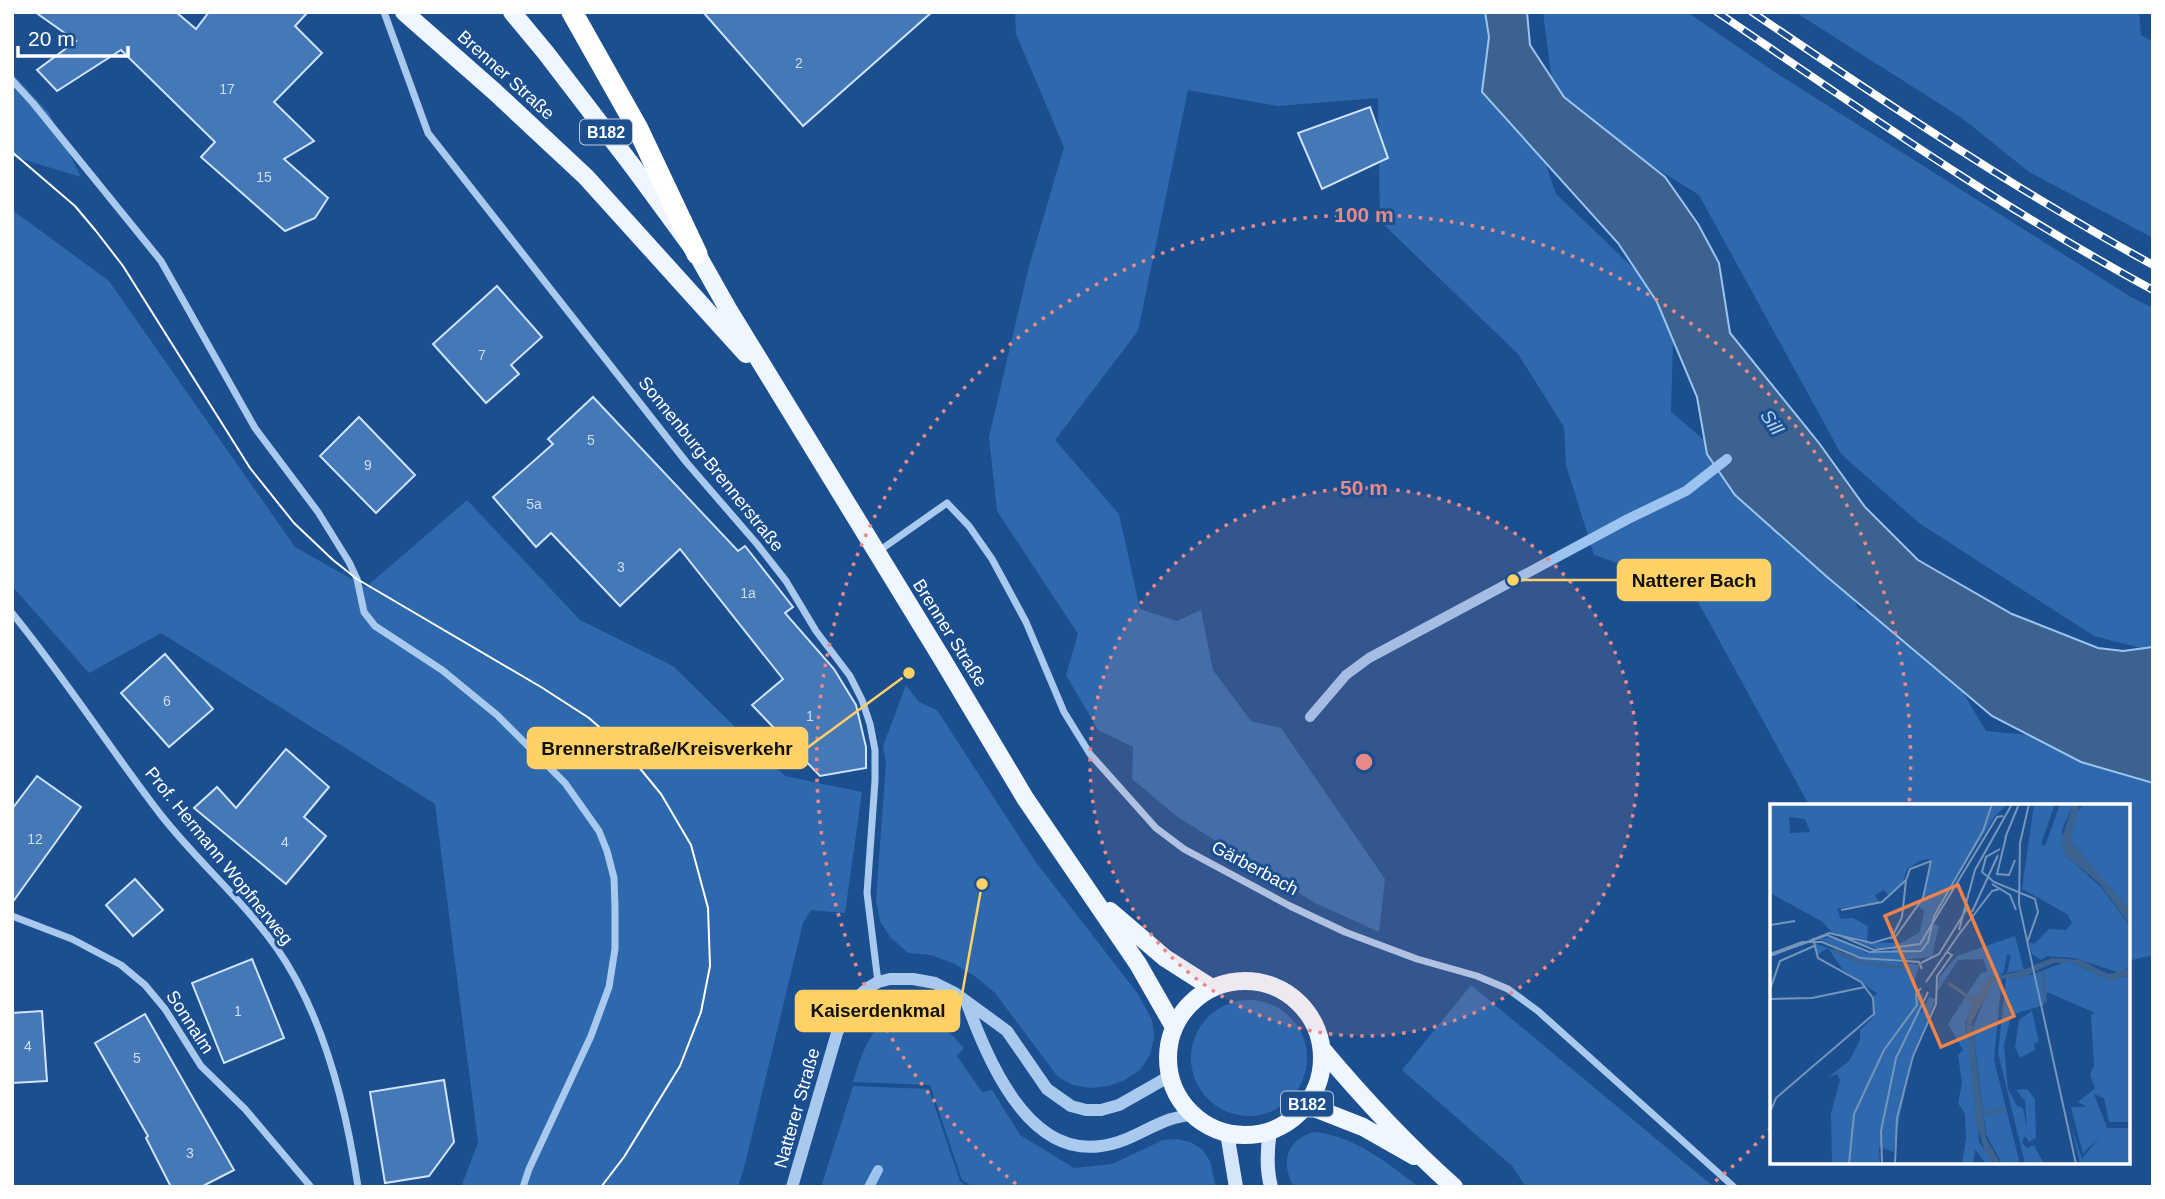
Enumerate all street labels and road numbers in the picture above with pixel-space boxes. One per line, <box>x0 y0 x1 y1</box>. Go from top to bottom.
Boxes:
street label: Brenner Straße <box>454 26 558 124</box>
road number: B182 <box>580 120 632 144</box>
street label: Sonnenburg-Brennerstraße <box>634 373 788 555</box>
street label: Brenner Straße <box>909 576 991 690</box>
street label: Prof. Hermann Wopfnerweg <box>141 763 297 949</box>
street label: Gärberbach <box>1208 837 1302 899</box>
street label: Sonnalm <box>162 987 218 1057</box>
street label: Natterer Straße <box>770 1046 824 1170</box>
road number: B182 <box>1281 1092 1333 1116</box>

